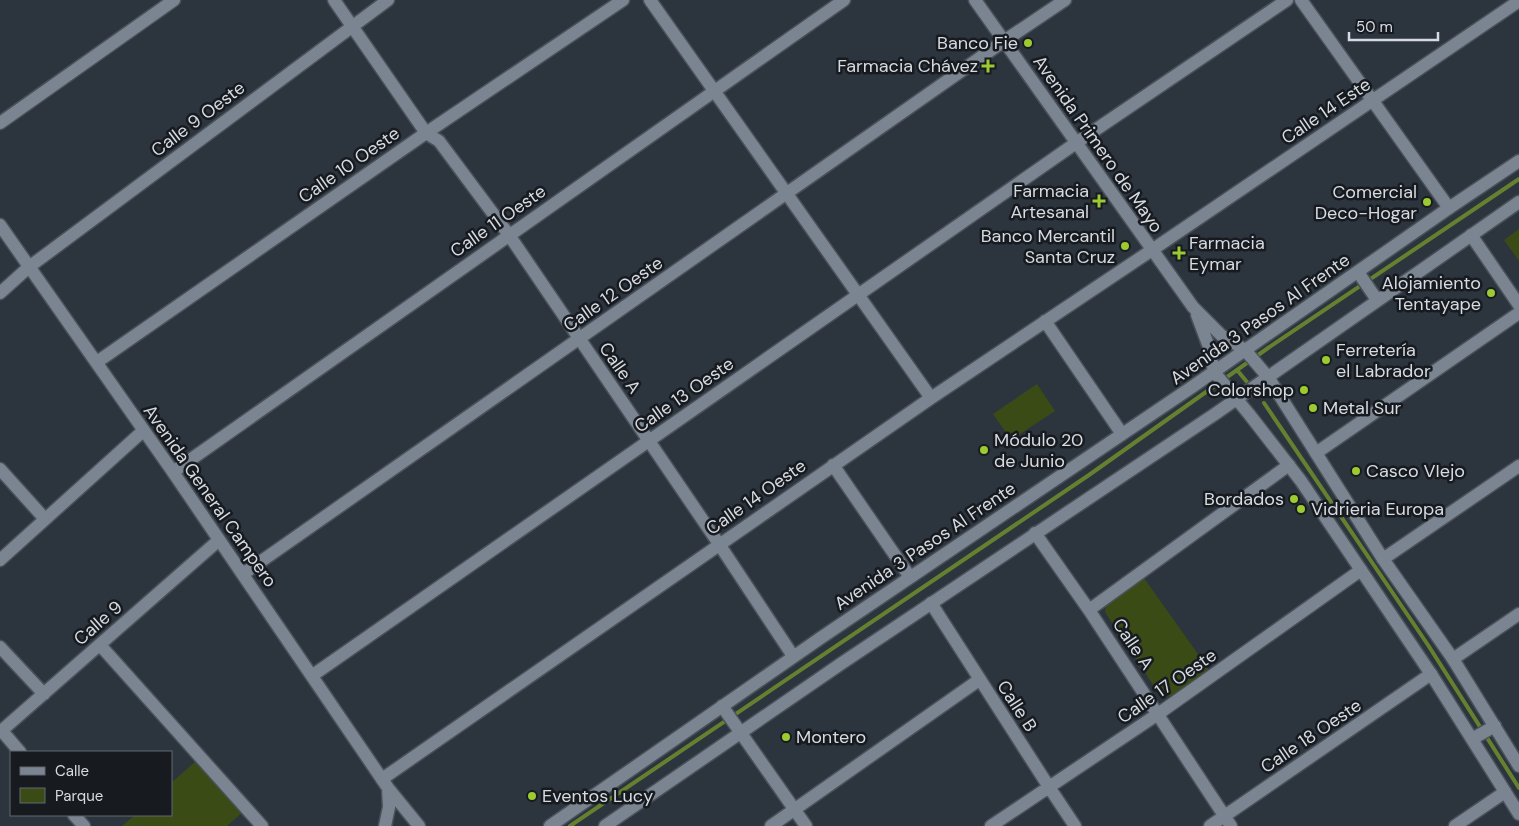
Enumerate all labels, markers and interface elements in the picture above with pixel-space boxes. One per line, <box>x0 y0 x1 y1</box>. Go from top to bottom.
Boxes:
scale bar <box>1349 10 1438 42</box>
text: 50 m <box>1356 17 1393 37</box>
place label: Banco Fie <box>937 31 1018 55</box>
marker: Banco Fie <box>1022 37 1034 49</box>
street label: Avenida Primero de Mayo <box>1028 51 1168 237</box>
place label: Farmacia Chávez <box>837 54 978 78</box>
marker: Farmacia Chávez <box>982 60 994 72</box>
street label: Calle 14 Este <box>1277 72 1375 150</box>
street label: Calle 9 Oeste <box>146 76 250 162</box>
street label: Calle 10 Oeste <box>294 121 404 209</box>
street label: Calle 11 Oeste <box>445 179 551 263</box>
place label: Farmacia Artesanal <box>1010 179 1089 224</box>
place label: Comercial Deco-Hogar <box>1315 180 1417 225</box>
marker: Farmacia Artesanal <box>1093 195 1105 207</box>
marker: Comercial Deco-Hogar <box>1421 196 1433 208</box>
place label: Banco Mercantil Santa Cruz <box>981 224 1115 269</box>
place label: Farmacia Eymar <box>1189 231 1265 276</box>
marker: Banco Mercantil Santa Cruz <box>1119 240 1131 252</box>
marker: Farmacia Eymar <box>1173 247 1185 259</box>
street label: Avenida 3 Pasos Al Frente <box>1166 248 1354 390</box>
street label: Calle 12 Oeste <box>558 251 668 337</box>
place label: Alojamiento Tentayape <box>1382 271 1481 316</box>
marker: Alojamiento Tentayape <box>1485 287 1497 299</box>
street label: Calle A <box>594 337 646 399</box>
place label: Ferretería el Labrador <box>1336 338 1431 383</box>
street label: Calle 13 Oeste <box>629 352 739 438</box>
marker: Ferretería el Labrador <box>1320 354 1332 366</box>
place label: Colorshop <box>1208 378 1294 402</box>
marker: Colorshop <box>1298 384 1310 396</box>
place label: Metal Sur <box>1323 396 1401 420</box>
street label: Avenida General Campero <box>138 400 282 592</box>
marker: Metal Sur <box>1307 402 1319 414</box>
place label: Módulo 20 de Junio <box>994 428 1083 473</box>
marker: Módulo 20 de Junio <box>978 444 990 456</box>
street label: Calle 14 Oeste <box>701 454 811 540</box>
place label: Casco VIejo <box>1366 459 1465 483</box>
marker: Casco VIejo <box>1350 465 1362 477</box>
street label: Avenida 3 Pasos Al Frente <box>830 476 1020 616</box>
place label: Bordados <box>1204 487 1284 511</box>
marker: Bordados <box>1288 493 1300 505</box>
place label: Vidrieria Europa <box>1311 497 1444 521</box>
marker: Vidrieria Europa <box>1295 503 1307 515</box>
street label: Calle 9 <box>69 595 127 651</box>
street label: Calle A <box>1107 613 1159 675</box>
street label: Calle 17 Oeste <box>1113 643 1221 729</box>
street label: Calle B <box>992 676 1043 736</box>
street label: Calle 18 Oeste <box>1256 693 1366 779</box>
place label: Montero <box>796 725 866 749</box>
marker: Montero <box>780 731 792 743</box>
legend <box>10 751 172 816</box>
text: Calle <box>55 761 89 781</box>
place label: Eventos Lucy <box>542 784 653 808</box>
text: Parque <box>55 786 103 806</box>
marker: Eventos Lucy <box>526 790 538 802</box>

